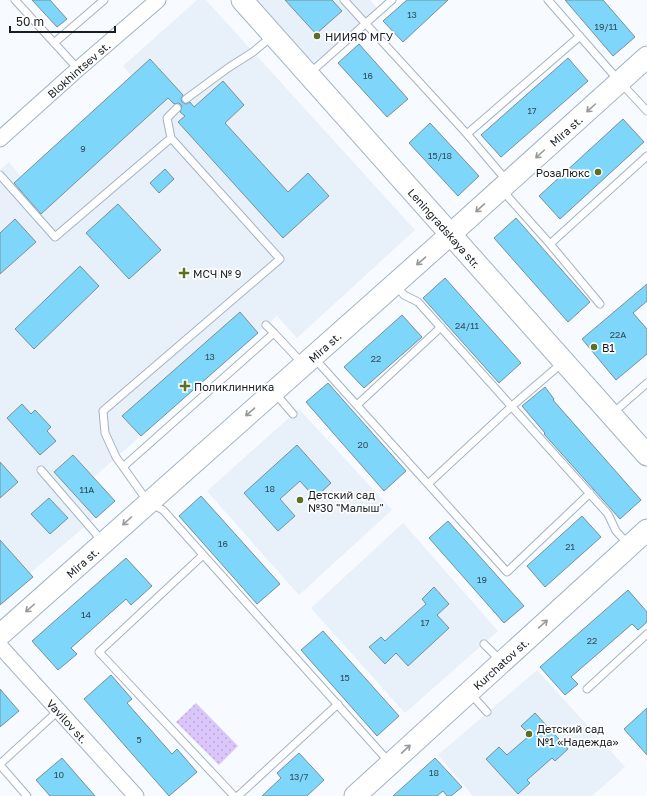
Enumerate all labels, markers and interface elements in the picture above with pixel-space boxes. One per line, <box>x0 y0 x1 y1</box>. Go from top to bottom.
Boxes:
scale bar <box>10 8 115 34</box>
house number: 13 <box>407 9 417 20</box>
text: 50 m <box>16 14 44 29</box>
house number: 19/11 <box>595 21 618 32</box>
place label: НИИЯФ МГУ <box>325 30 394 43</box>
marker: НИИЯФ МГУ <box>312 31 322 41</box>
street label: Blokhintsev st. <box>44 38 112 100</box>
house number: 16 <box>363 70 373 81</box>
one-way arrow <box>585 104 596 113</box>
house number: 17 <box>527 105 537 116</box>
street label: Mira st. <box>547 112 585 148</box>
house number: 9 <box>80 143 86 154</box>
one-way arrow <box>535 149 545 158</box>
house number: 15/18 <box>428 150 452 161</box>
place label: РозаЛюкс <box>536 166 590 179</box>
marker: РозаЛюкс <box>593 167 603 177</box>
street label: Leningradskaya str. <box>406 185 484 270</box>
one-way arrow <box>475 203 486 212</box>
one-way arrow <box>416 256 426 265</box>
marker: МСЧ № 9 <box>178 267 190 279</box>
place label: МСЧ № 9 <box>193 267 242 280</box>
house number: 24/11 <box>455 320 480 331</box>
street label: Mira st. <box>305 329 343 365</box>
house number: 22А <box>610 329 626 340</box>
place label: В1 <box>602 341 615 354</box>
marker: В1 <box>589 342 599 352</box>
house number: 13 <box>205 351 215 362</box>
house number: 22 <box>371 353 381 364</box>
marker: Поликлинника <box>179 380 191 392</box>
place label: Поликлинника <box>194 380 274 393</box>
one-way arrow <box>245 408 255 417</box>
house number: 20 <box>358 439 369 450</box>
house number: 18 <box>265 483 275 494</box>
house number: 11А <box>80 484 94 495</box>
place label: Детский сад №30 "Малыш" <box>308 488 384 514</box>
marker: Детский сад №30 "Малыш" <box>295 495 305 505</box>
one-way arrow <box>121 517 132 526</box>
house number: 16 <box>218 538 228 549</box>
house number: 21 <box>565 541 575 552</box>
street label: Mira st. <box>63 544 101 580</box>
house number: 19 <box>477 574 487 585</box>
one-way arrow <box>25 603 35 612</box>
house number: 14 <box>81 609 91 620</box>
house number: 17 <box>420 617 430 628</box>
one-way arrow <box>538 619 548 628</box>
street label: Kurchatov st. <box>470 635 531 692</box>
house number: 22 <box>587 635 597 646</box>
house number: 15 <box>340 672 350 683</box>
street label: Vavilov st. <box>45 696 91 745</box>
place label: Детский сад №1 «Надежда» <box>537 722 619 748</box>
marker: Детский сад №1 «Надежда» <box>524 729 534 739</box>
house number: 5 <box>136 734 142 745</box>
one-way arrow <box>401 745 411 754</box>
house number: 18 <box>429 767 439 778</box>
house number: 10 <box>54 769 64 780</box>
house number: 13/7 <box>290 771 309 782</box>

